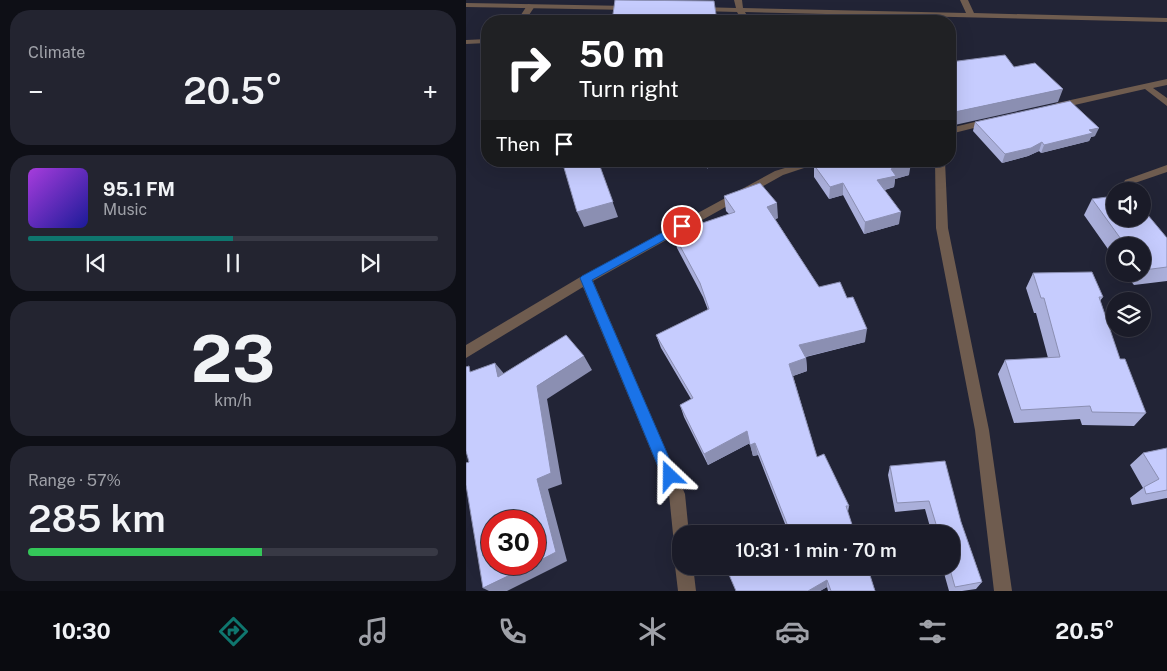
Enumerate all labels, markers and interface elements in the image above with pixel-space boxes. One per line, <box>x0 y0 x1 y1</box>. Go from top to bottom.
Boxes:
text: 50 m <box>579 34 664 75</box>
icon: right <box>496 35 561 100</box>
text: Climate <box>28 43 85 62</box>
text: 20.5° <box>183 68 283 113</box>
text: − <box>28 75 44 108</box>
text: + <box>422 75 438 108</box>
text: Turn right <box>579 76 679 102</box>
icon: arrive <box>550 130 578 158</box>
text: Then <box>496 133 540 155</box>
text: 95.1 FM <box>103 178 175 200</box>
map controls <box>1106 182 1151 337</box>
button: sound <box>1106 182 1151 227</box>
text: Music <box>103 200 147 219</box>
pin <box>661 205 703 247</box>
icon: arrive <box>668 212 696 240</box>
button: search <box>1106 237 1151 282</box>
icon: previous <box>82 249 110 277</box>
icon: pause <box>219 249 247 277</box>
icon: next <box>356 249 384 277</box>
button: layers <box>1106 292 1151 337</box>
text: 23 <box>191 320 275 397</box>
text: km/h <box>214 391 252 410</box>
position arrow <box>643 449 695 501</box>
text: Range · 57% <box>28 471 121 490</box>
text: 285 km <box>28 496 166 541</box>
speed limit sign: 30 <box>481 510 546 575</box>
text: 10:31 · 1 min · 70 m <box>735 539 897 561</box>
icon: directions <box>216 614 251 649</box>
icon: music <box>356 614 391 649</box>
icon: phone <box>495 614 530 649</box>
icon: climate <box>635 614 670 649</box>
icon: car <box>775 614 810 649</box>
icon: filters <box>915 614 950 649</box>
text: 10:30 <box>52 618 111 644</box>
text: 20.5° <box>1055 618 1115 644</box>

